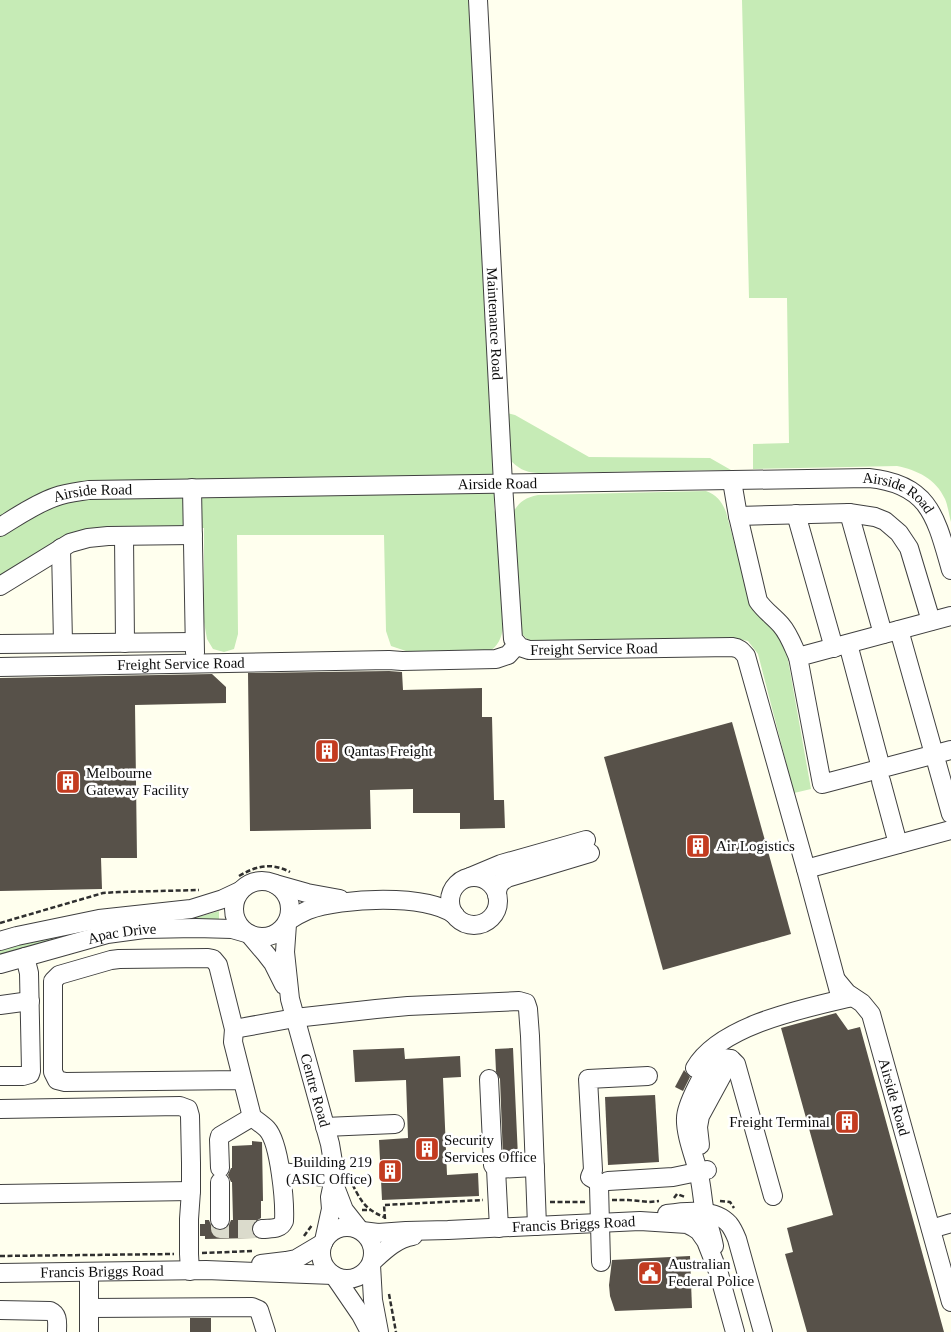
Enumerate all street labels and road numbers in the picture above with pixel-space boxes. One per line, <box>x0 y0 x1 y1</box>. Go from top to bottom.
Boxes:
street label: Maintenance Road <box>484 267 506 381</box>
street label: Airside Road <box>862 470 938 517</box>
street label: Airside Road <box>457 475 538 492</box>
street label: Airside Road <box>51 481 133 505</box>
street label: Freight Service Road <box>530 640 658 658</box>
street label: Freight Service Road <box>117 655 245 673</box>
street label: Apac Drive <box>86 921 157 947</box>
street label: Centre Road <box>297 1052 333 1129</box>
street label: Airside Road <box>876 1056 913 1138</box>
street label: Francis Briggs Road <box>512 1213 636 1235</box>
street label: Francis Briggs Road <box>40 1263 164 1280</box>

